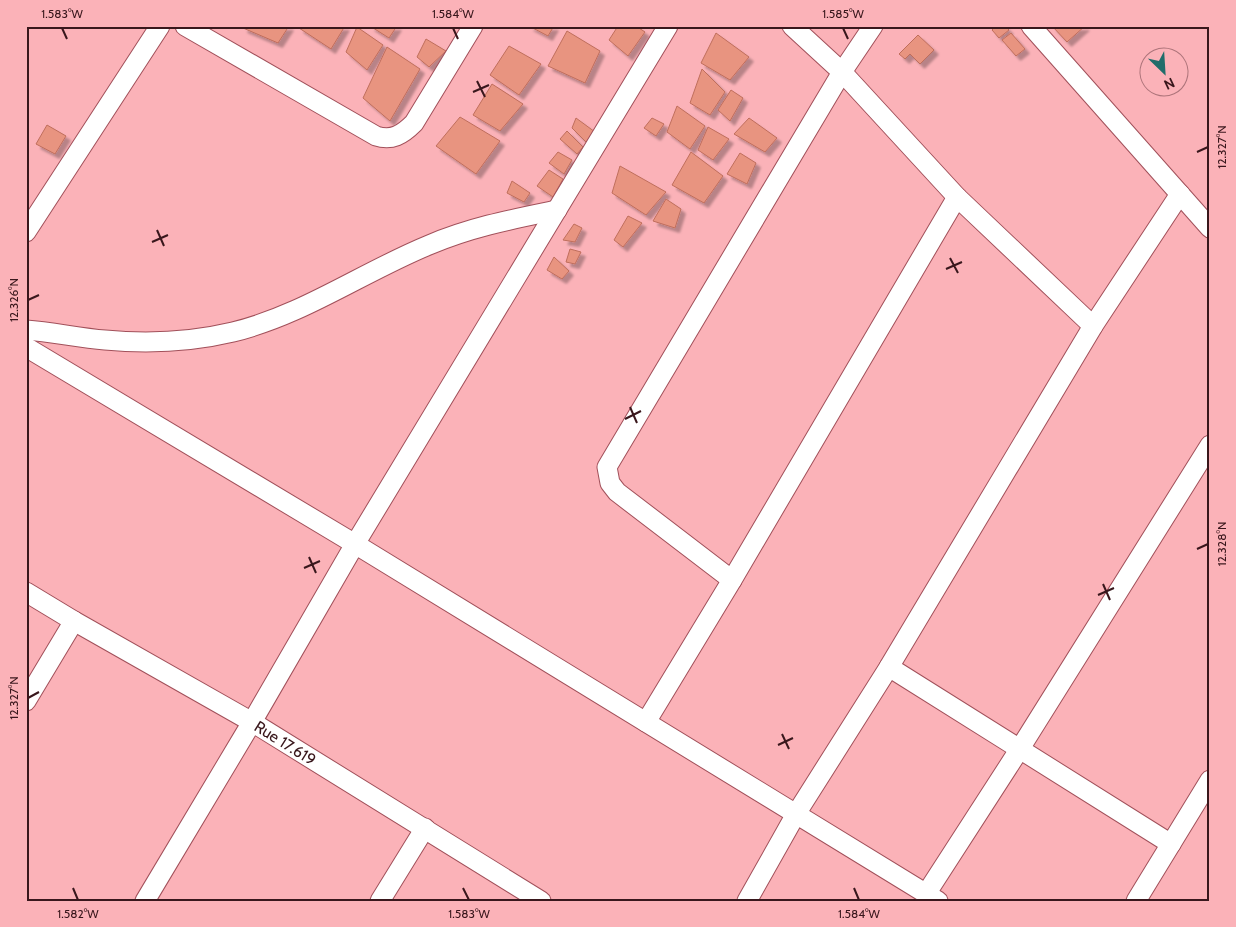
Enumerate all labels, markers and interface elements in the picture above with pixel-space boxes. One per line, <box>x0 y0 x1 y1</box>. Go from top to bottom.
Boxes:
text: 1.583°W <box>41 6 83 21</box>
text: 1.584°W <box>432 6 475 21</box>
text: 1.585°W <box>822 6 864 21</box>
north arrow <box>1138 48 1188 98</box>
text: N <box>1161 74 1178 94</box>
text: 12.327°N <box>1214 125 1229 169</box>
text: 12.326°N <box>6 278 21 322</box>
text: 12.328°N <box>1214 522 1229 566</box>
text: 12.327°N <box>6 676 21 720</box>
street label: Rue 17.619 <box>251 716 320 769</box>
text: 1.582°W <box>57 906 99 921</box>
text: 1.583°W <box>448 906 490 921</box>
text: 1.584°W <box>838 906 881 921</box>

